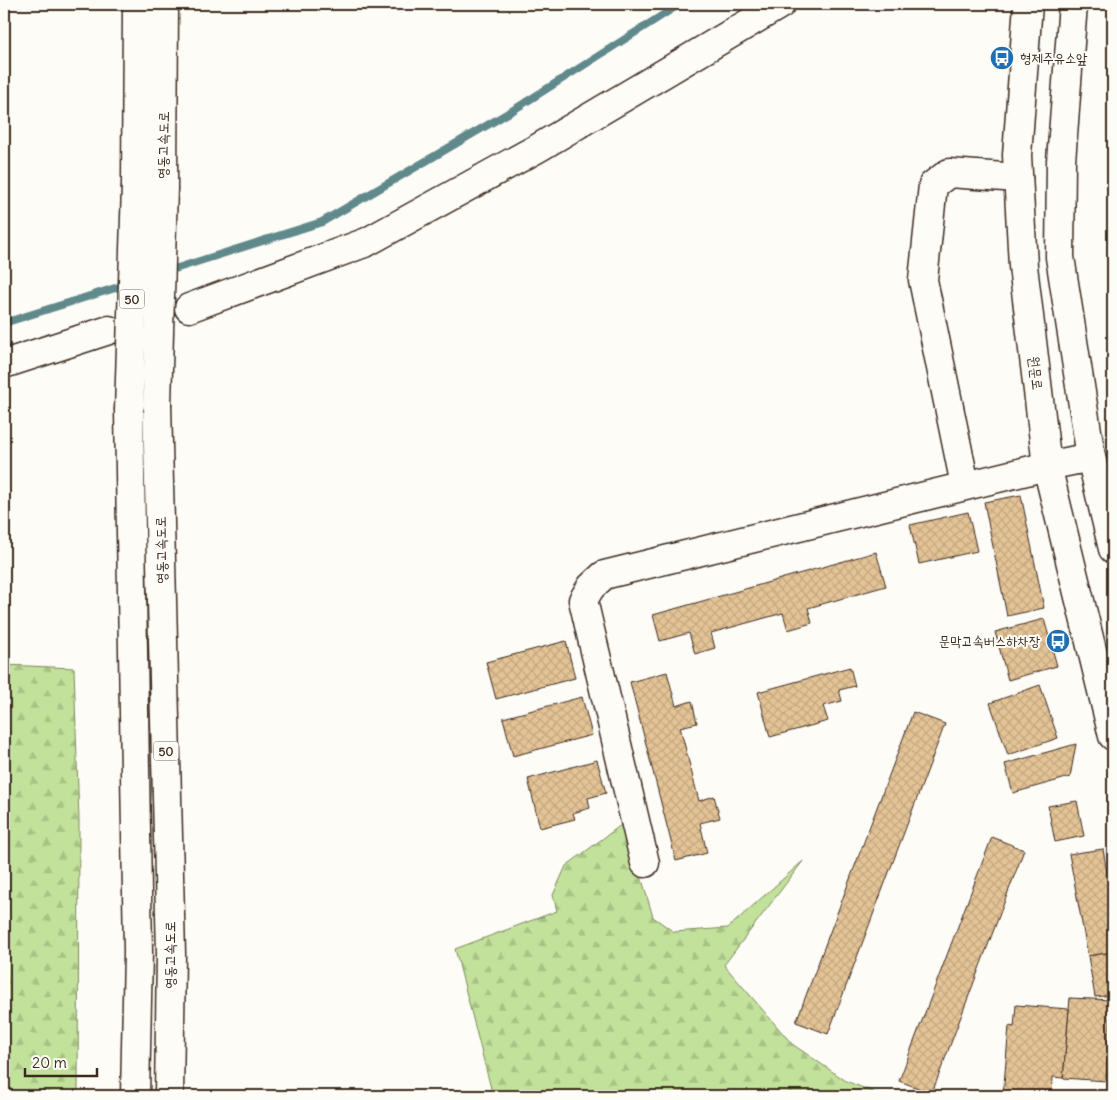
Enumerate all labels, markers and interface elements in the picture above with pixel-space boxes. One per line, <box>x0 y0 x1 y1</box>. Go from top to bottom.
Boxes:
bus stop icon: 형제주유소앞 <box>989 45 1015 71</box>
place label: 형제주유소앞 <box>1020 49 1088 67</box>
street label: 영동고속도로 <box>153 111 173 179</box>
road number: 50 <box>120 290 144 308</box>
street label: 원문로 <box>1025 355 1047 391</box>
street label: 영동고속도로 <box>151 516 171 584</box>
bus stop icon: 문막고속버스하차장 <box>1045 628 1071 654</box>
place label: 문막고속버스하차장 <box>939 632 1041 650</box>
road number: 50 <box>154 741 178 760</box>
street label: 영동고속도로 <box>161 921 179 989</box>
scale bar <box>25 1045 98 1077</box>
text: 20 m <box>32 1053 67 1072</box>

